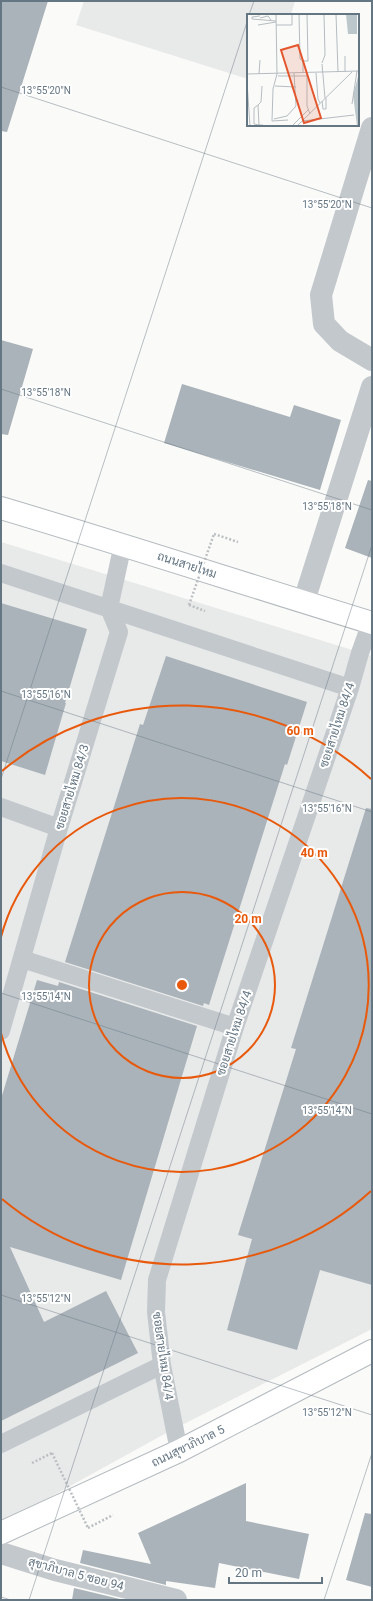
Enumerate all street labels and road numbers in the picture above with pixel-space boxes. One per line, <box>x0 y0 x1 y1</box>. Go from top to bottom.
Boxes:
street label: ถนนสายไหม <box>156 548 219 581</box>
street label: ซอยสายไหม 84/4 <box>316 680 357 769</box>
street label: ซอยสายไหม 84/3 <box>51 742 92 832</box>
street label: ซอยสายไหม 84/4 <box>213 988 254 1077</box>
street label: ซอยสายไหม 84/4 <box>150 1311 177 1401</box>
street label: ถนนสุขาภิบาล 5 <box>149 1422 228 1472</box>
street label: สุขาภิบาล 5 ซอย 94 <box>26 1555 126 1595</box>

